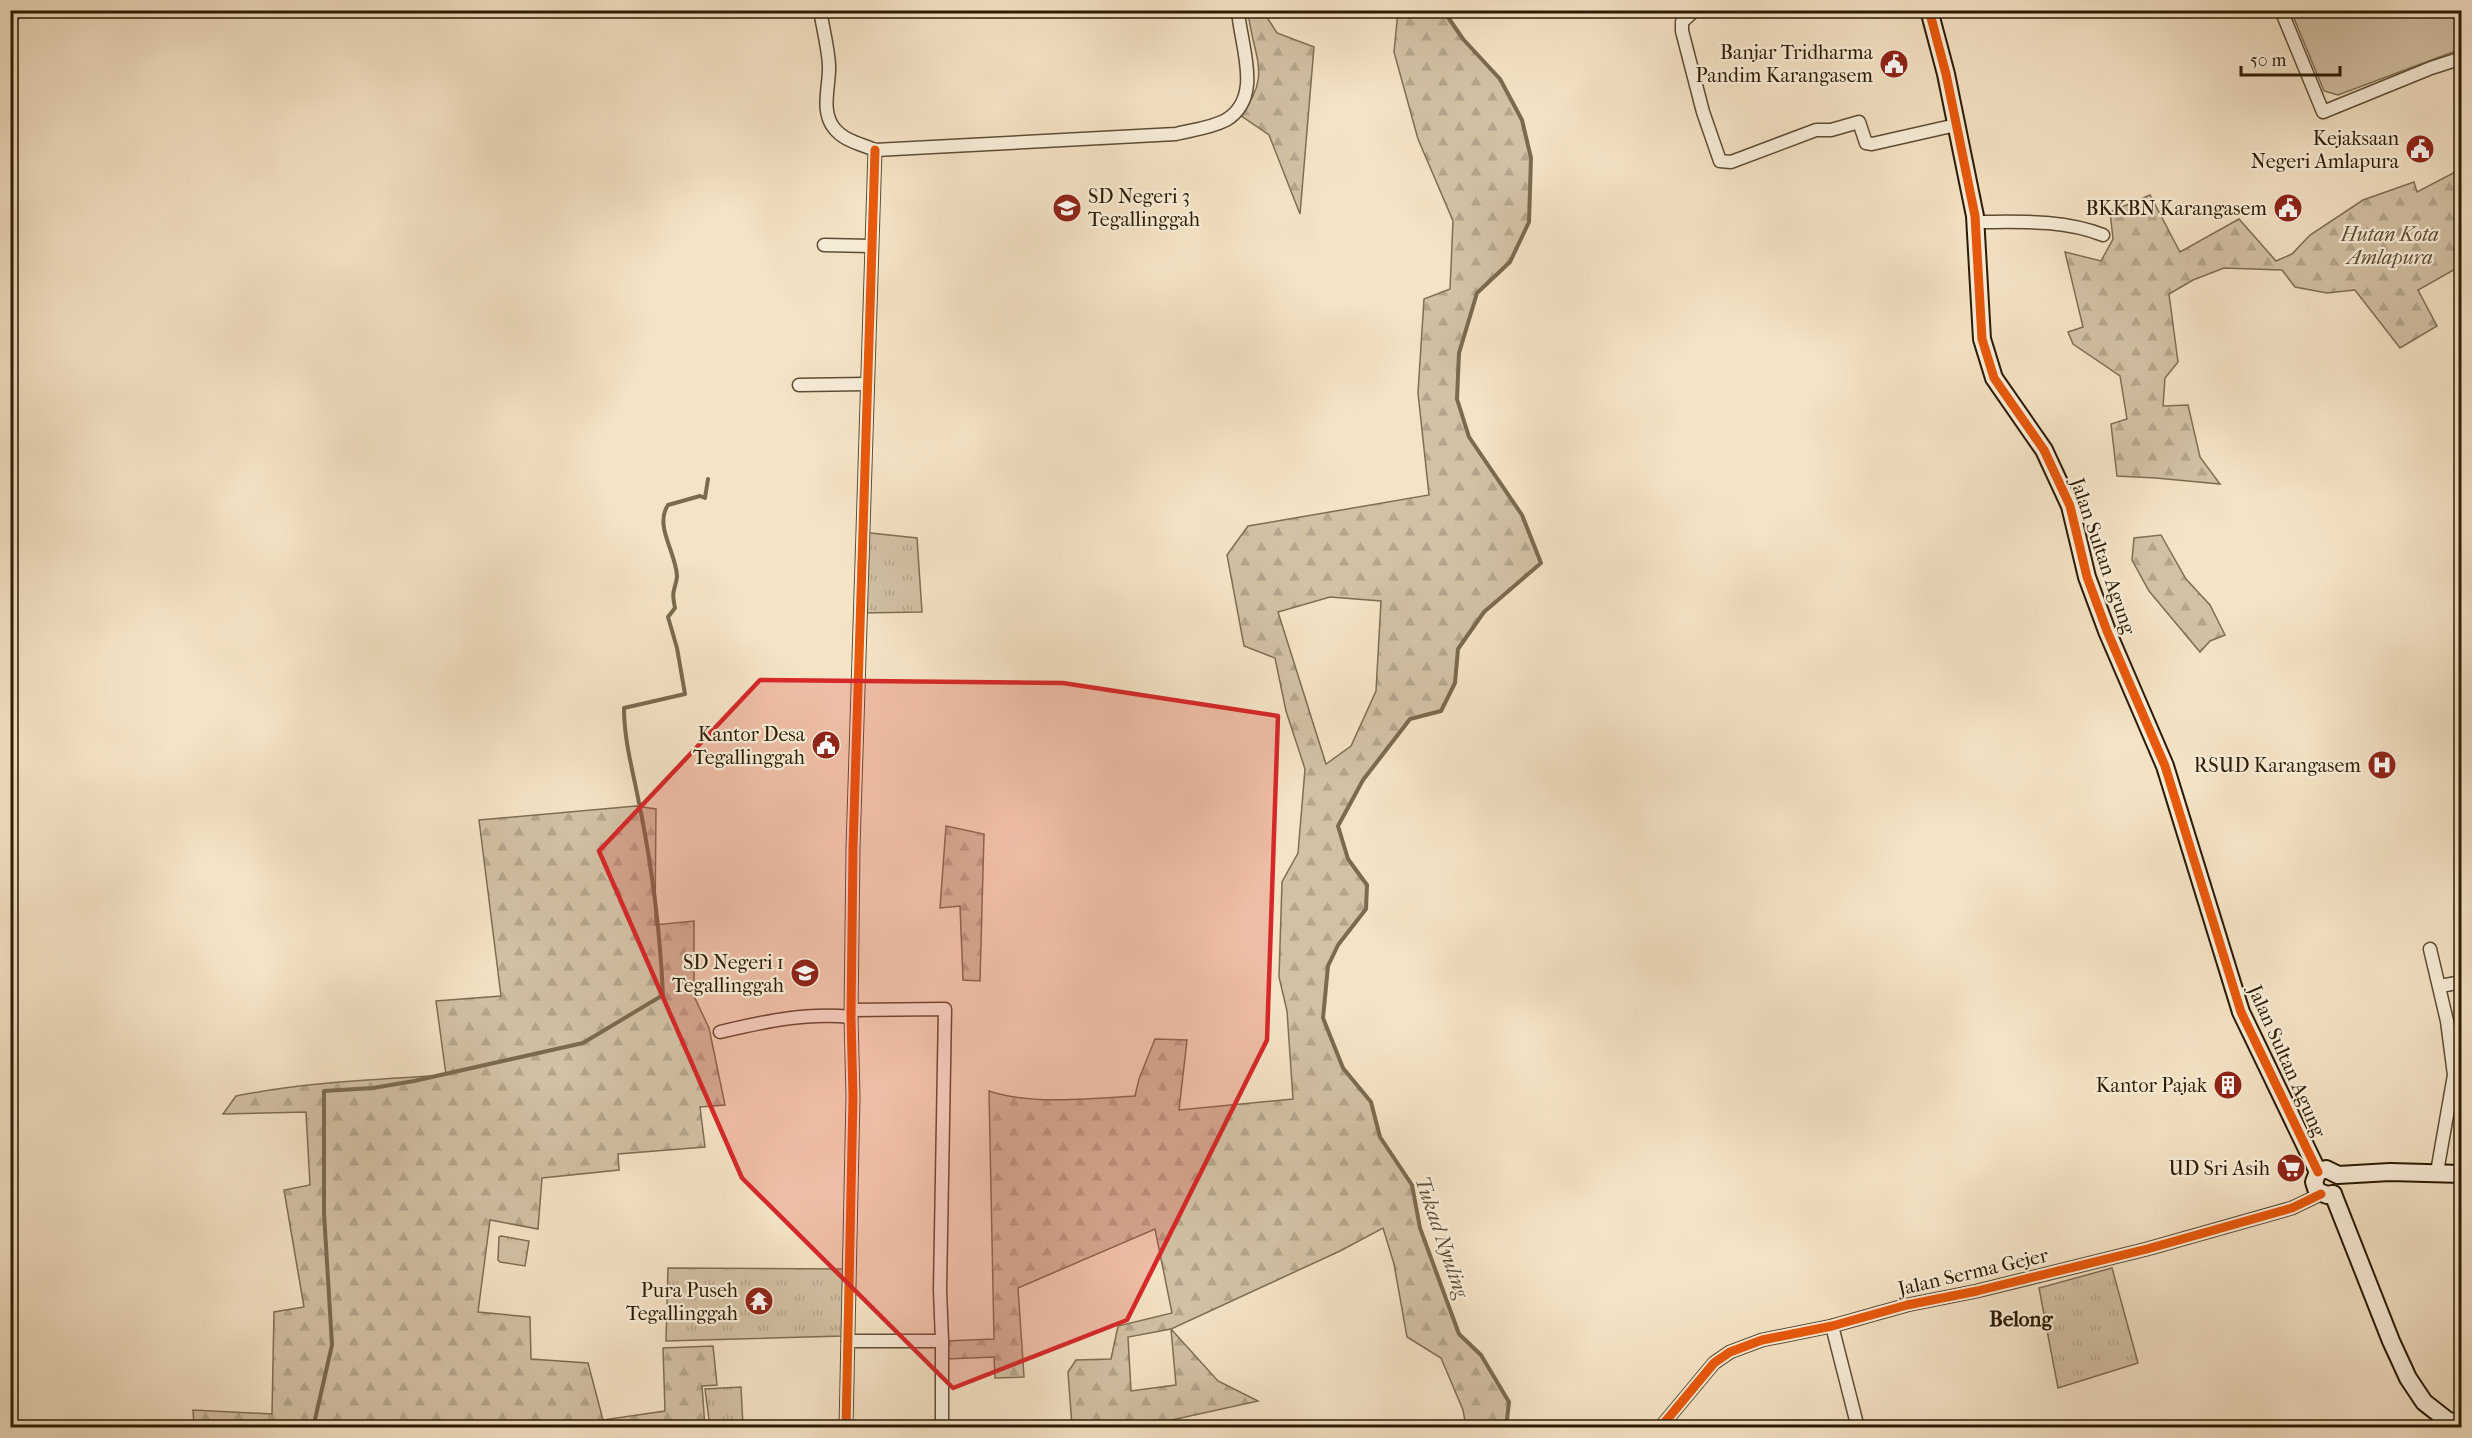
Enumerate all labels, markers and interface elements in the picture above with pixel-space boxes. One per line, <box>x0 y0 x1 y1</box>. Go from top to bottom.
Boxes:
scale bar <box>2241 39 2340 77</box>
place label: Banjar Tridharma Pandim Karangasem <box>1695 41 1874 87</box>
public building icon: Banjar Tridharma Pandim Karangasem <box>1878 48 1910 80</box>
text: 50 m <box>2250 50 2287 71</box>
place label: Kejaksaan Negeri Amlapura <box>2251 127 2400 173</box>
public building icon: Kejaksaan Negeri Amlapura <box>2404 133 2436 165</box>
place label: SD Negeri 3 Tegallinggah <box>1088 185 1201 231</box>
school or university icon: SD Negeri 3 Tegallinggah <box>1051 192 1083 224</box>
public building icon: BKKBN Karangasem <box>2272 192 2304 224</box>
place label: BKKBN Karangasem <box>2085 197 2267 220</box>
park label: Hutan Kota Amlapura <box>2340 223 2439 269</box>
street label: Jalan Sultan Agung <box>2065 473 2141 638</box>
place label: Kantor Desa Tegallinggah <box>693 723 806 769</box>
public building icon: Kantor Desa Tegallinggah <box>810 729 842 761</box>
hospital icon: RSUD Karangasem <box>2366 749 2398 781</box>
place label: RSUD Karangasem <box>2194 754 2361 777</box>
place label: SD Negeri 1 Tegallinggah <box>672 951 785 997</box>
school or university icon: SD Negeri 1 Tegallinggah <box>789 957 821 989</box>
street label: Jalan Sultan Agung <box>2242 980 2331 1141</box>
building icon: Kantor Pajak <box>2212 1069 2244 1101</box>
place label: Kantor Pajak <box>2096 1074 2208 1097</box>
supermarket icon: UD Sri Asih <box>2275 1152 2307 1184</box>
place label: UD Sri Asih <box>2168 1157 2271 1180</box>
water label: Tukad Nyuling <box>1410 1173 1474 1302</box>
street label: Jalan Serma Gejer <box>1894 1243 2051 1301</box>
place label: Pura Puseh Tegallinggah <box>626 1279 739 1325</box>
temple icon: Pura Puseh Tegallinggah <box>743 1285 775 1317</box>
district label: Belong <box>1989 1307 2054 1331</box>

